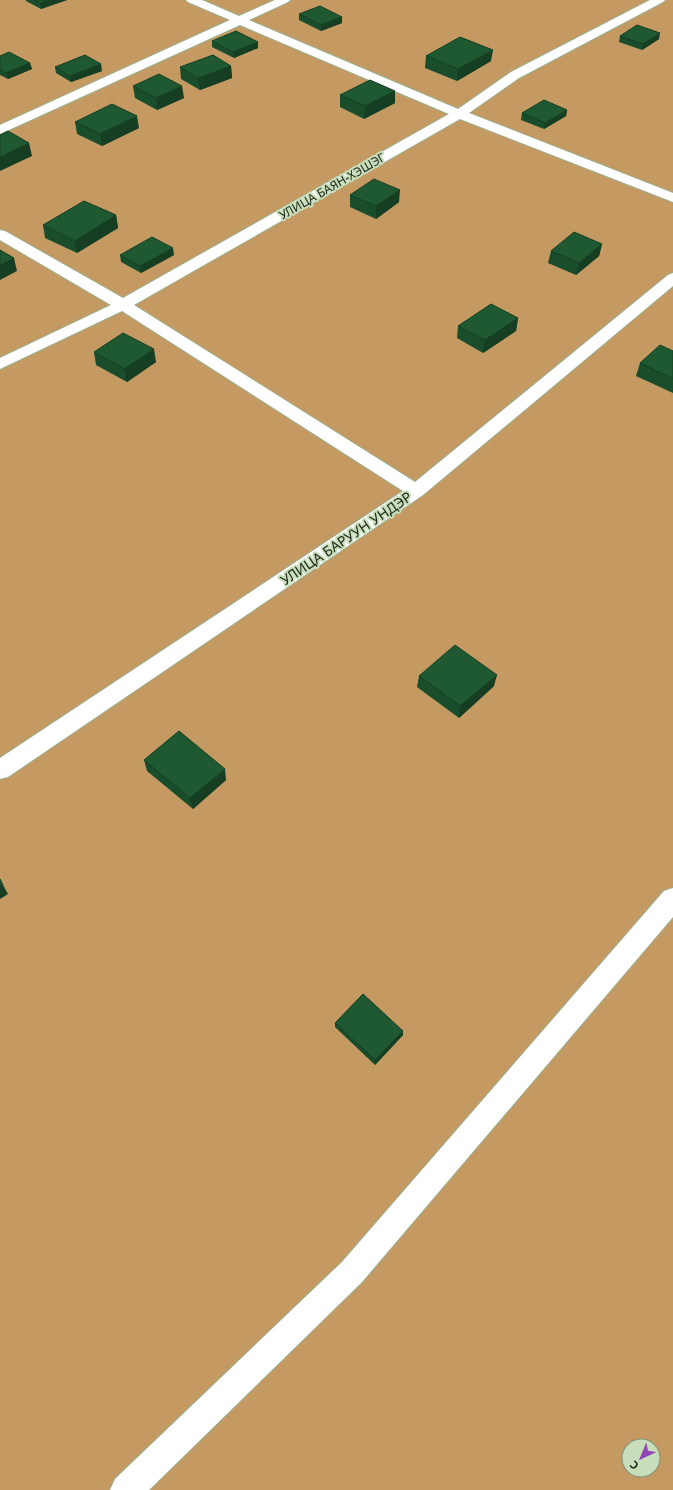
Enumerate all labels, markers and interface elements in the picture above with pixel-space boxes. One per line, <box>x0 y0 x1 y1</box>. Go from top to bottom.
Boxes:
street label: УЛИЦА БАЯН-ХЭШЭГ <box>276 149 388 223</box>
street label: УЛИЦА БАРУУН УНДЭР <box>277 487 415 589</box>
north arrow <box>621 1438 661 1478</box>
text: С <box>626 1458 641 1473</box>

